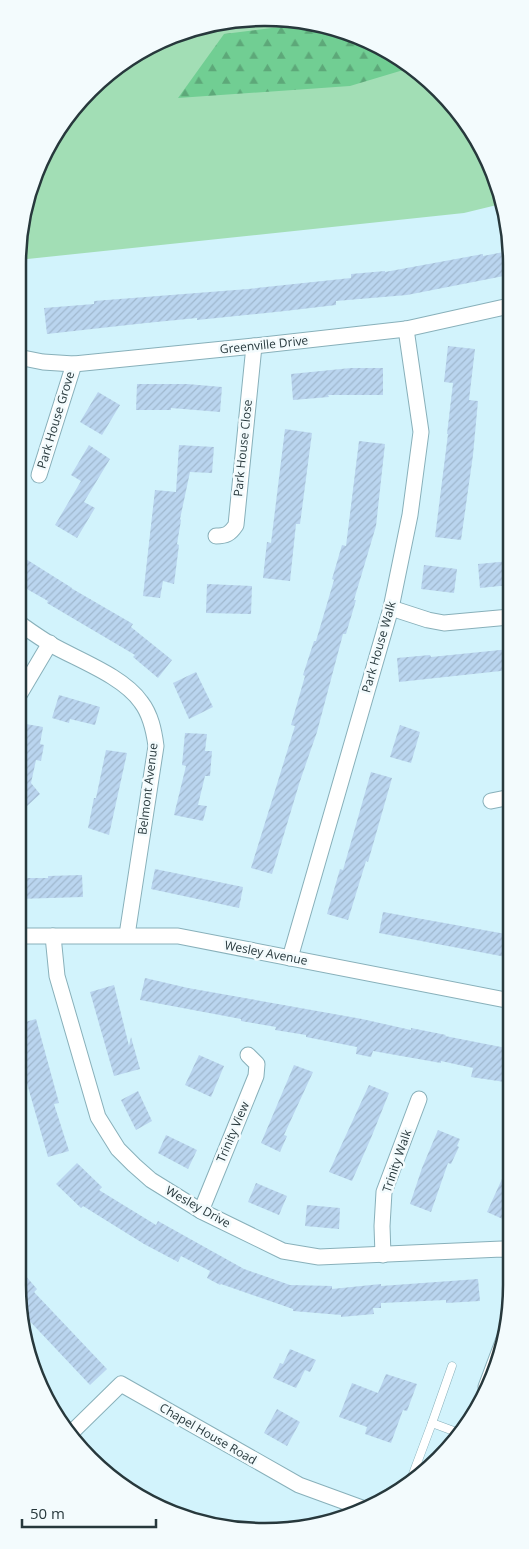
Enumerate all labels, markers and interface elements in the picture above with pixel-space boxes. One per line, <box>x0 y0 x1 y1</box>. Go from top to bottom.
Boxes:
street label: Greenville Drive <box>219 331 309 358</box>
street label: Park House Grove <box>33 369 78 471</box>
street label: Park House Close <box>229 398 256 497</box>
street label: Park House Walk <box>357 599 400 695</box>
street label: Belmont Avenue <box>133 742 162 836</box>
street label: Wesley Avenue <box>223 936 309 969</box>
street label: Trinity View <box>212 1098 253 1165</box>
street label: Trinity Walk <box>378 1126 415 1195</box>
street label: Wesley Drive <box>163 1182 234 1232</box>
street label: Chapel House Road <box>157 1399 260 1468</box>
scale bar <box>22 1496 156 1528</box>
text: 50 m <box>30 1503 65 1523</box>

